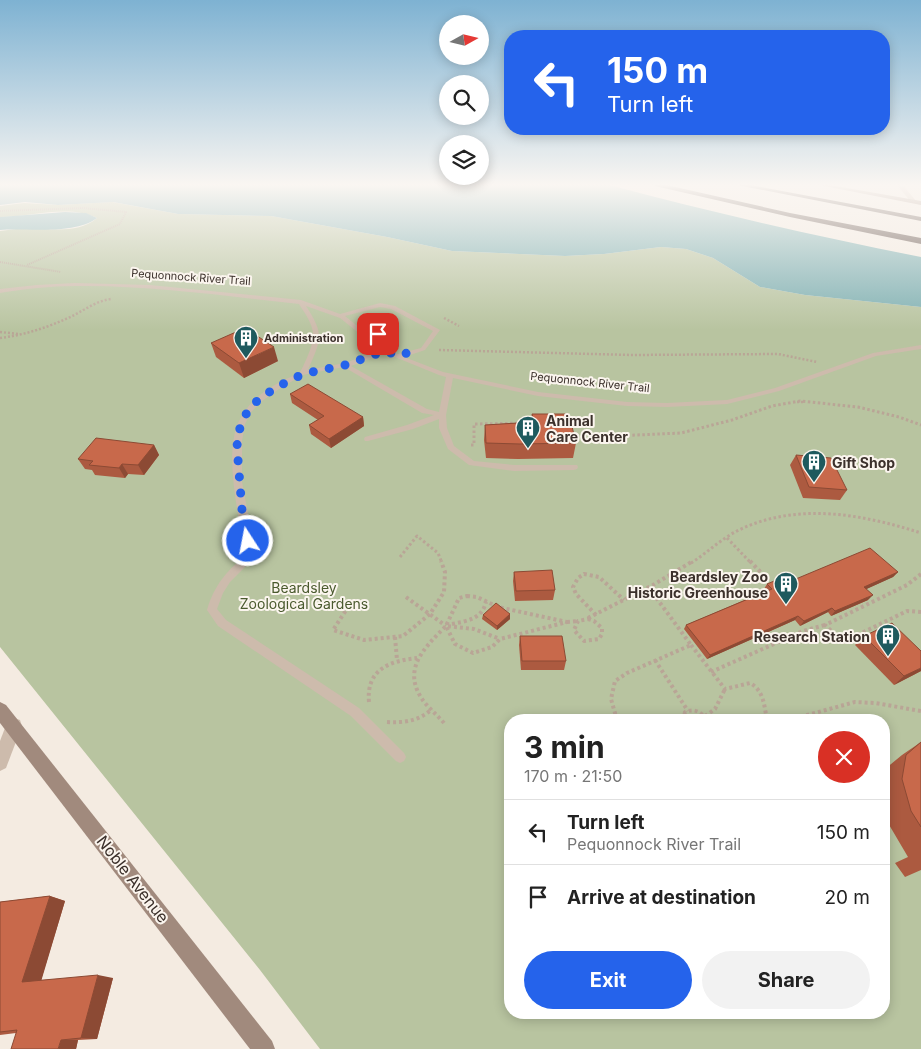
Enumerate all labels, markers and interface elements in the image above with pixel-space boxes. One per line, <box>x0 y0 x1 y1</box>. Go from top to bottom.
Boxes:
north arrow <box>439 15 489 65</box>
map controls <box>439 15 489 185</box>
text: 150 m <box>607 49 708 91</box>
icon: left <box>524 50 589 115</box>
button: search <box>439 75 489 125</box>
text: Turn left <box>607 91 693 117</box>
button: layers <box>439 135 489 185</box>
street label: Pequonnock River Trail <box>131 266 251 288</box>
pin <box>357 313 399 355</box>
icon: arrive <box>364 320 392 348</box>
building icon: Administration <box>233 325 259 359</box>
place label: Administration <box>264 331 343 345</box>
street label: Pequonnock River Trail <box>530 369 650 395</box>
place label: Animal Care Center <box>546 412 628 445</box>
building icon: Animal Care Center <box>515 415 541 449</box>
building icon: Gift Shop <box>801 449 827 483</box>
place label: Gift Shop <box>832 454 895 471</box>
position arrow <box>221 514 273 566</box>
place label: Beardsley Zoo Historic Greenhouse <box>628 568 768 601</box>
building icon: Beardsley Zoo Historic Greenhouse <box>773 571 799 605</box>
park label: Beardsley Zoological Gardens <box>240 579 368 612</box>
building icon: Research Station <box>875 623 901 657</box>
place label: Research Station <box>754 628 870 645</box>
text: 3 min <box>524 729 605 765</box>
button: close <box>818 731 870 783</box>
text: 170 m · 21:50 <box>524 766 622 786</box>
text: Turn left <box>567 811 645 834</box>
icon: left <box>524 818 552 846</box>
text: 150 m <box>817 821 870 844</box>
street label: Noble Avenue <box>93 831 173 927</box>
text: Pequonnock River Trail <box>567 834 741 854</box>
icon: arrive <box>524 883 552 911</box>
text: Arrive at destination <box>567 886 756 909</box>
text: 20 m <box>824 886 870 909</box>
button: Exit <box>524 951 692 1009</box>
button: Share <box>702 951 870 1009</box>

